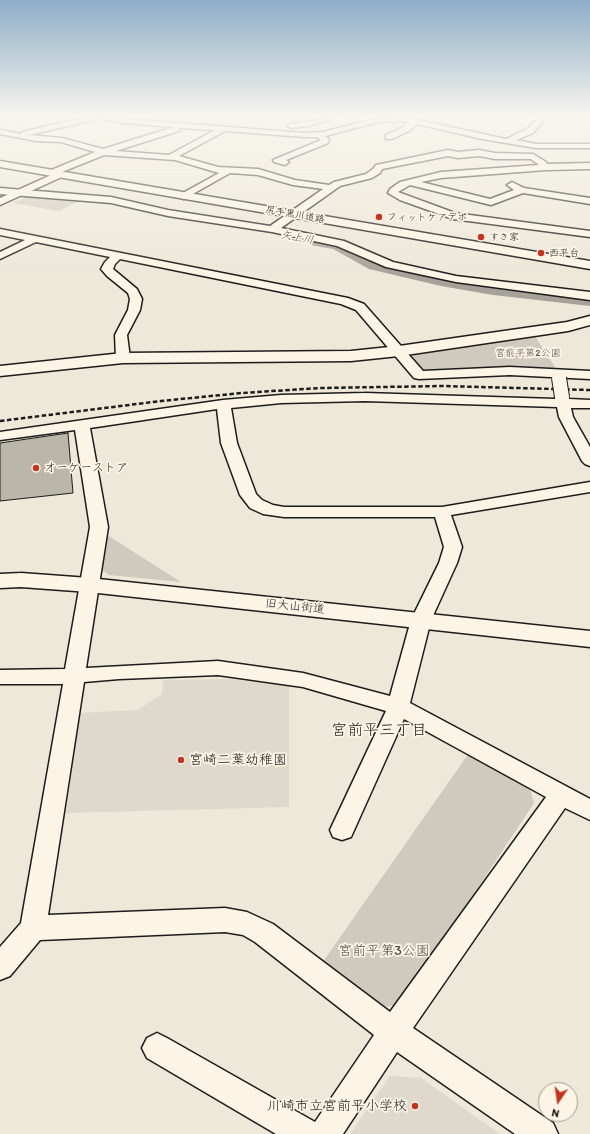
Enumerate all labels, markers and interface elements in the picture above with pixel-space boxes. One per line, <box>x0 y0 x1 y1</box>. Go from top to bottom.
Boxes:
street label: 尻手黒川道路 <box>264 204 326 226</box>
place label: フィットケアデポ <box>387 211 467 223</box>
marker: フィットケアデポ <box>374 212 384 222</box>
water label: 矢上川 <box>280 229 314 247</box>
place label: すき家 <box>489 231 519 243</box>
marker: すき家 <box>476 232 486 242</box>
place label: 西平台 <box>549 247 579 259</box>
marker: 西平台 <box>536 248 546 258</box>
park label: 宮前平第2公園 <box>495 347 561 359</box>
place label: オーケーストア <box>44 461 128 475</box>
marker: オーケーストア <box>31 463 41 473</box>
street label: 旧大山街道 <box>264 597 326 617</box>
district label: 宮前平三丁目 <box>331 721 427 741</box>
place label: 宮崎二葉幼稚園 <box>189 752 287 768</box>
marker: 宮崎二葉幼稚園 <box>176 755 186 765</box>
park label: 宮前平第3公園 <box>338 943 430 959</box>
north arrow <box>538 1082 578 1122</box>
place label: 川崎市立宮前平小学校 <box>267 1098 407 1114</box>
marker: 川崎市立宮前平小学校 <box>410 1101 420 1111</box>
text: N <box>550 1106 560 1120</box>

